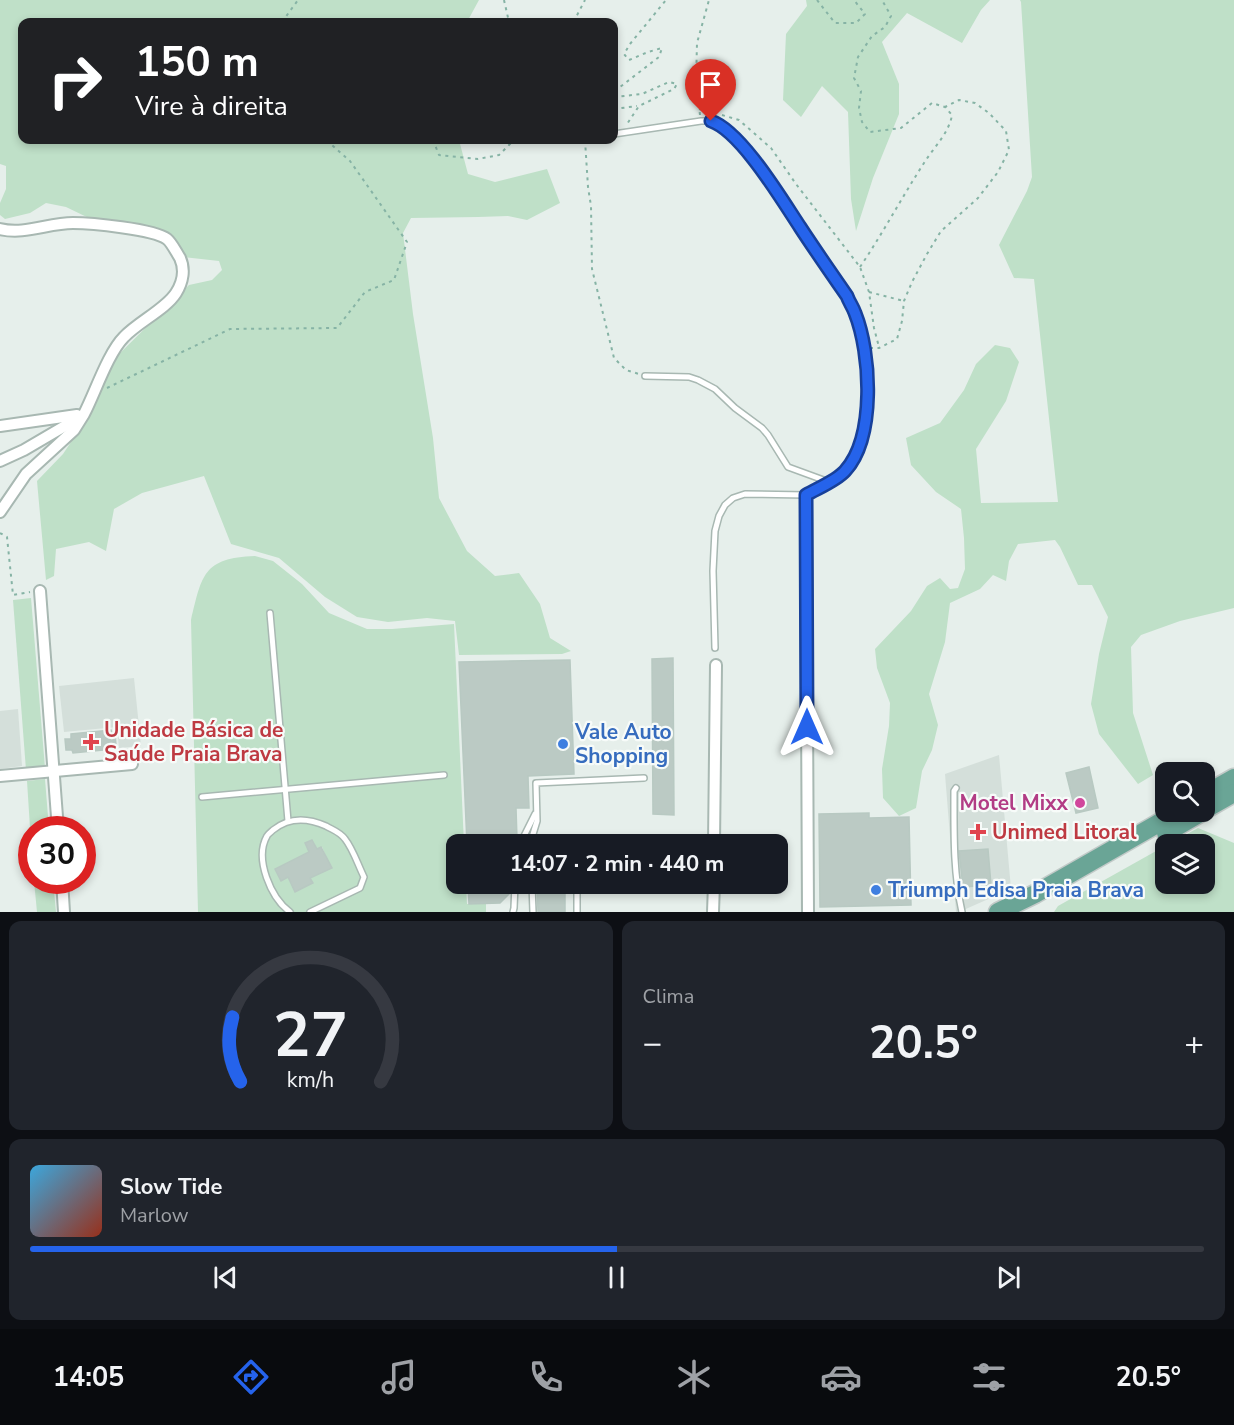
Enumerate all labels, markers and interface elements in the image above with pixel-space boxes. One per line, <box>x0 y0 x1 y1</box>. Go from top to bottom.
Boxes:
text: 150 m <box>135 34 259 91</box>
icon: right <box>36 42 114 120</box>
pin <box>685 59 736 121</box>
icon: arrive <box>694 68 727 101</box>
text: Vire à direita <box>135 88 288 125</box>
position arrow <box>775 695 839 759</box>
place label: Unidade Básica de Saúde Praia Brava <box>104 716 283 768</box>
place label: Vale Auto Shopping <box>574 718 672 770</box>
marker: Unidade Básica de Saúde Praia Brava <box>82 733 100 751</box>
marker: Vale Auto Shopping <box>556 737 570 751</box>
map controls <box>1155 762 1215 894</box>
button: search <box>1155 762 1215 822</box>
place label: Motel Mixx <box>960 789 1069 817</box>
marker: Motel Mixx <box>1073 796 1087 810</box>
speed limit sign: 30 <box>18 816 96 894</box>
place label: Unimed Litoral <box>992 818 1137 846</box>
marker: Unimed Litoral <box>969 823 987 841</box>
button: layers <box>1155 834 1215 894</box>
text: 14:07 · 2 min · 440 m <box>510 849 724 879</box>
place label: Triumph Edisa Praia Brava <box>888 876 1144 904</box>
marker: Triumph Edisa Praia Brava <box>869 883 883 897</box>
text: Clima <box>643 983 694 1010</box>
text: 27 <box>273 993 348 1078</box>
text: 20.5° <box>869 1013 978 1074</box>
text: − <box>643 1021 662 1066</box>
text: + <box>1184 1021 1204 1066</box>
text: km/h <box>287 1066 334 1096</box>
text: Slow Tide <box>120 1172 222 1202</box>
text: Marlow <box>120 1202 188 1229</box>
icon: previous <box>209 1261 242 1294</box>
icon: pause <box>600 1261 633 1294</box>
icon: next <box>992 1261 1025 1294</box>
icon: directions <box>230 1356 272 1398</box>
icon: music <box>378 1356 420 1398</box>
icon: phone <box>525 1356 567 1398</box>
icon: climate <box>673 1356 715 1398</box>
icon: car <box>820 1356 862 1398</box>
icon: filters <box>968 1356 1010 1398</box>
text: 14:05 <box>53 1359 124 1396</box>
text: 20.5° <box>1116 1359 1181 1396</box>

